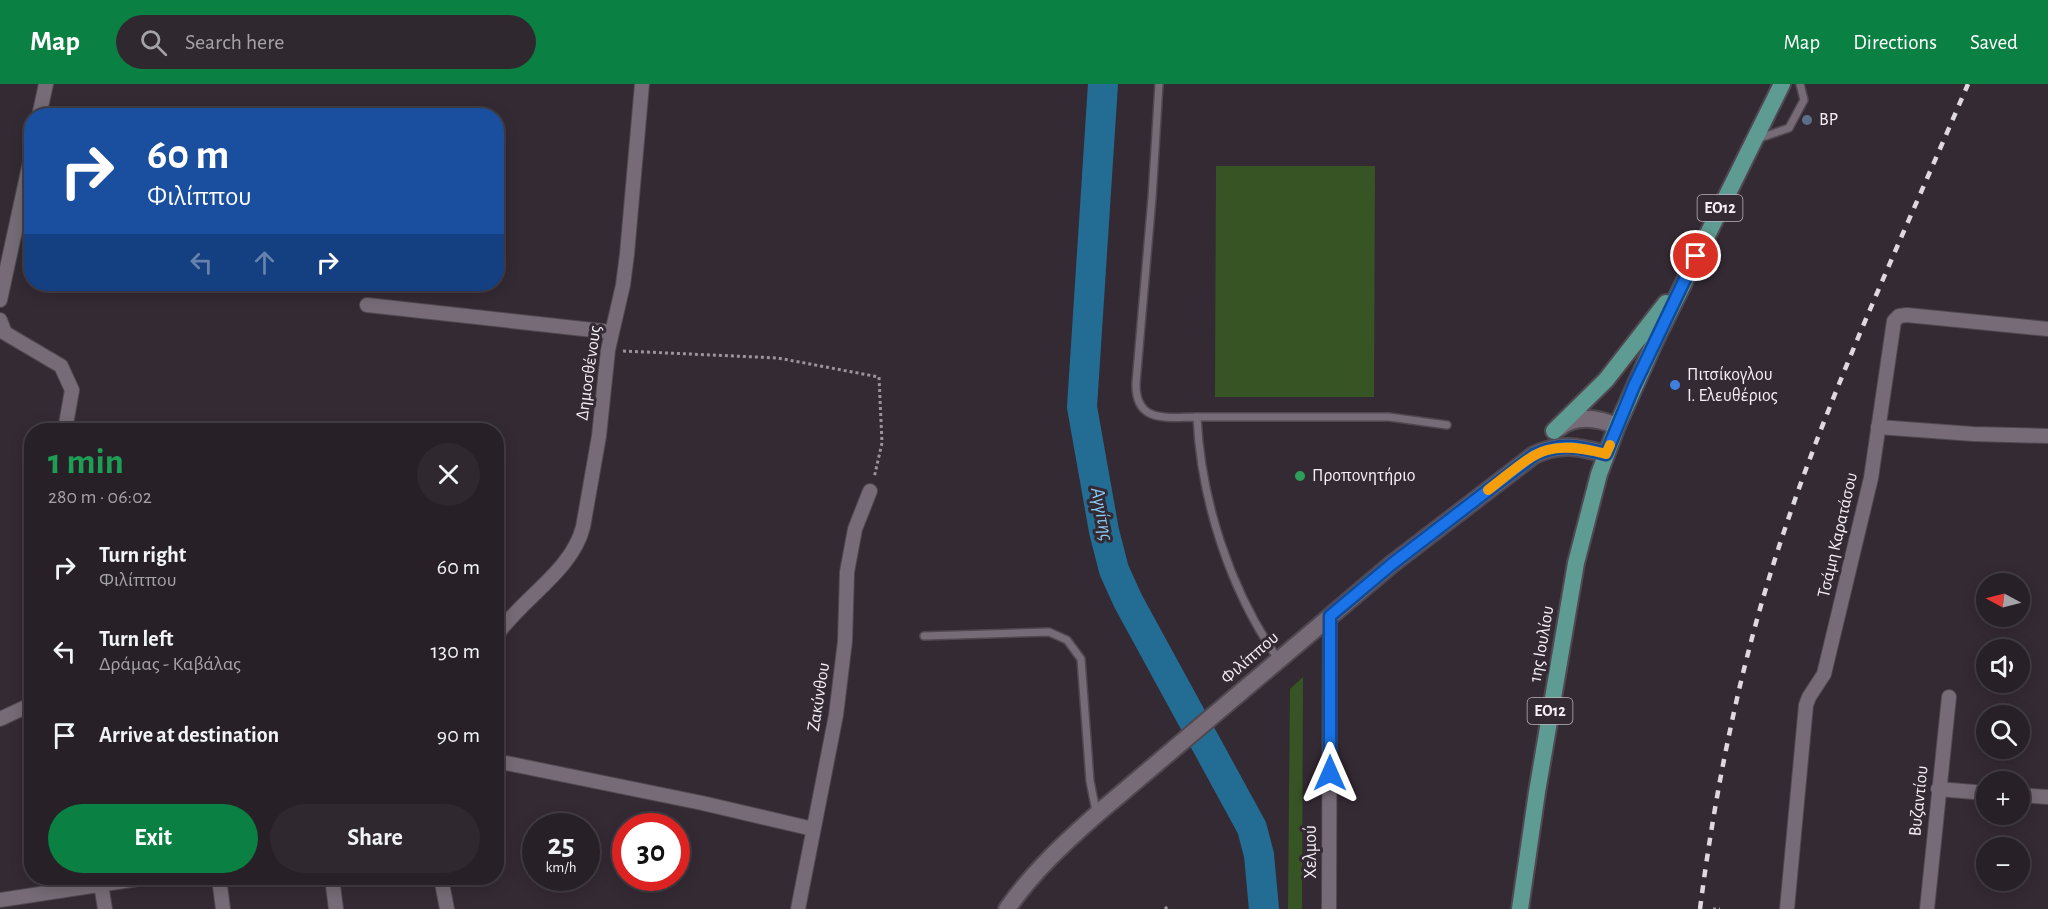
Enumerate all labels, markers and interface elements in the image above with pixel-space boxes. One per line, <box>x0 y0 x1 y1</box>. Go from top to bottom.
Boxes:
search box <box>116 15 536 69</box>
icon: search <box>137 26 170 59</box>
text: Map <box>30 28 80 56</box>
text: Search here <box>185 31 284 53</box>
text: Map <box>1784 32 1820 53</box>
text: Directions <box>1853 32 1937 53</box>
text: Saved <box>1970 32 2018 53</box>
place label: BP <box>1819 111 1838 129</box>
marker: BP <box>1800 113 1814 127</box>
icon: right <box>48 132 126 210</box>
text: 60 m <box>147 134 229 176</box>
text: Φιλίππου <box>147 183 252 210</box>
road number: ΕΟ12 <box>1698 195 1742 221</box>
pin <box>1670 230 1721 281</box>
icon: arrive <box>1679 239 1712 272</box>
icon: left <box>185 246 218 279</box>
icon: ahead <box>248 246 281 279</box>
icon: right <box>311 246 344 279</box>
street label: Δημοσθένους <box>573 324 605 422</box>
place label: Πιτσίκογλου Ι. Ελευθέριος <box>1687 365 1778 405</box>
marker: Πιτσίκογλου Ι. Ελευθέριος <box>1668 378 1682 392</box>
button: close <box>417 443 480 506</box>
text: 1 min <box>48 444 124 480</box>
place label: Προπονητήριο <box>1312 467 1415 485</box>
marker: Προπονητήριο <box>1293 469 1307 483</box>
street label: Τσάμη Καρατάσου <box>1815 471 1861 599</box>
water label: Αγγίτης <box>1087 485 1117 542</box>
text: 280 m · 06:02 <box>48 487 152 507</box>
text: Turn right <box>99 544 186 566</box>
icon: right <box>48 551 81 584</box>
text: 60 m <box>437 556 480 578</box>
text: Φιλίππου <box>99 570 177 590</box>
north arrow <box>1976 573 2030 627</box>
map controls <box>1976 573 2030 891</box>
street label: 1ης Ιουλίου <box>1525 604 1558 684</box>
text: Turn left <box>99 628 173 650</box>
street label: Φιλίππου <box>1217 628 1282 688</box>
icon: left <box>48 635 81 668</box>
button: sound <box>1976 639 2030 693</box>
text: 130 m <box>431 640 480 662</box>
text: Δράμας - Καβάλας <box>99 654 241 674</box>
street label: Ζακύνθου <box>805 661 833 733</box>
road number: ΕΟ12 <box>1528 698 1572 724</box>
button: search <box>1976 705 2030 759</box>
icon: arrive <box>48 719 81 752</box>
text: Arrive at destination <box>99 724 279 746</box>
text: 90 m <box>437 724 480 746</box>
position arrow <box>1298 741 1362 805</box>
street label: Βυζαντίου <box>1905 765 1932 837</box>
button: + <box>1976 771 2030 825</box>
button: Exit <box>48 804 258 873</box>
button: Share <box>270 804 480 873</box>
speed limit sign: 30 <box>612 813 690 891</box>
street label: Χελμού <box>1302 825 1320 879</box>
text: 25 <box>547 830 575 860</box>
button: − <box>1976 837 2030 891</box>
text: km/h <box>546 860 576 875</box>

